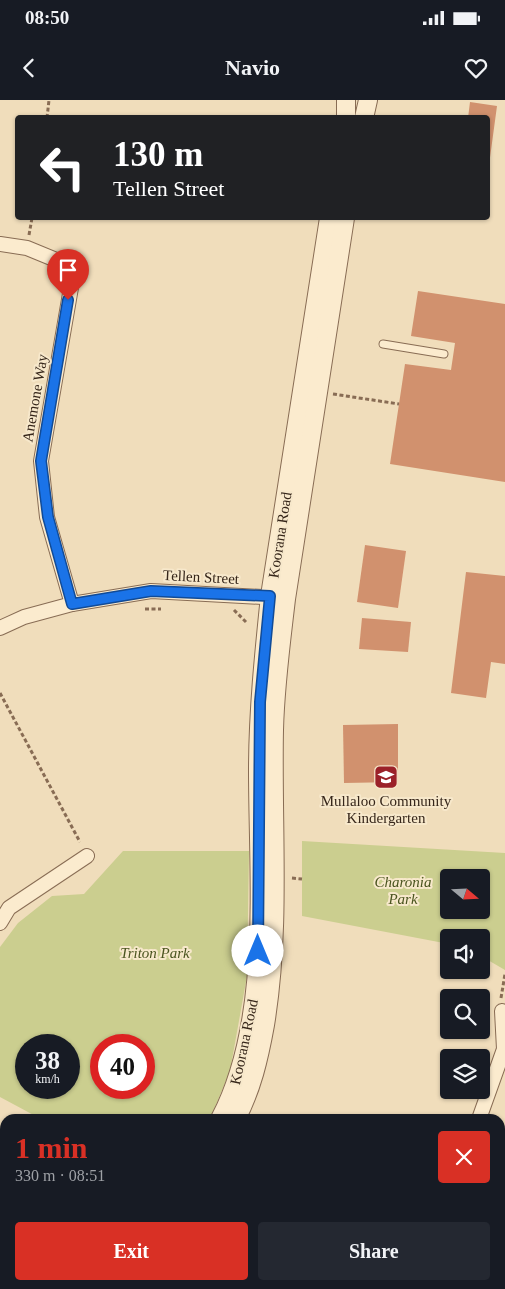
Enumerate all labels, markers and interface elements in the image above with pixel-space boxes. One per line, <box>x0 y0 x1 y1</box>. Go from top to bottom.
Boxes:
text: 08:50 <box>25 7 69 28</box>
icon: back <box>15 54 43 82</box>
icon: heart <box>462 54 490 82</box>
text: Navio <box>225 55 280 80</box>
icon: left <box>30 135 95 200</box>
text: 130 m <box>113 135 203 174</box>
text: Tellen Street <box>113 176 224 201</box>
pin <box>47 249 89 300</box>
icon: arrive <box>54 256 82 284</box>
street label: Anemone Way <box>19 352 51 443</box>
street label: Koorana Road <box>265 490 295 579</box>
street label: Tellen Street <box>163 567 240 587</box>
school or university icon: Mullaloo Community Kindergarten <box>373 764 399 790</box>
place label: Mullaloo Community Kindergarten <box>321 793 452 826</box>
north arrow <box>440 869 490 919</box>
map controls <box>440 869 490 1099</box>
park label: Charonia Park <box>375 874 431 907</box>
position arrow <box>231 924 283 976</box>
button: sound <box>440 929 490 979</box>
park label: Triton Park <box>120 945 190 961</box>
button: search <box>440 989 490 1039</box>
street label: Koorana Road <box>227 997 261 1086</box>
speed limit sign: 40 <box>90 1034 155 1099</box>
text: 38 <box>35 1047 60 1074</box>
button: layers <box>440 1049 490 1099</box>
text: km/h <box>35 1072 60 1086</box>
text: 1 min <box>15 1131 88 1164</box>
button: close <box>438 1131 490 1183</box>
text: 330 m · 08:51 <box>15 1167 105 1184</box>
button: Exit <box>15 1222 248 1280</box>
button: Share <box>258 1222 490 1280</box>

